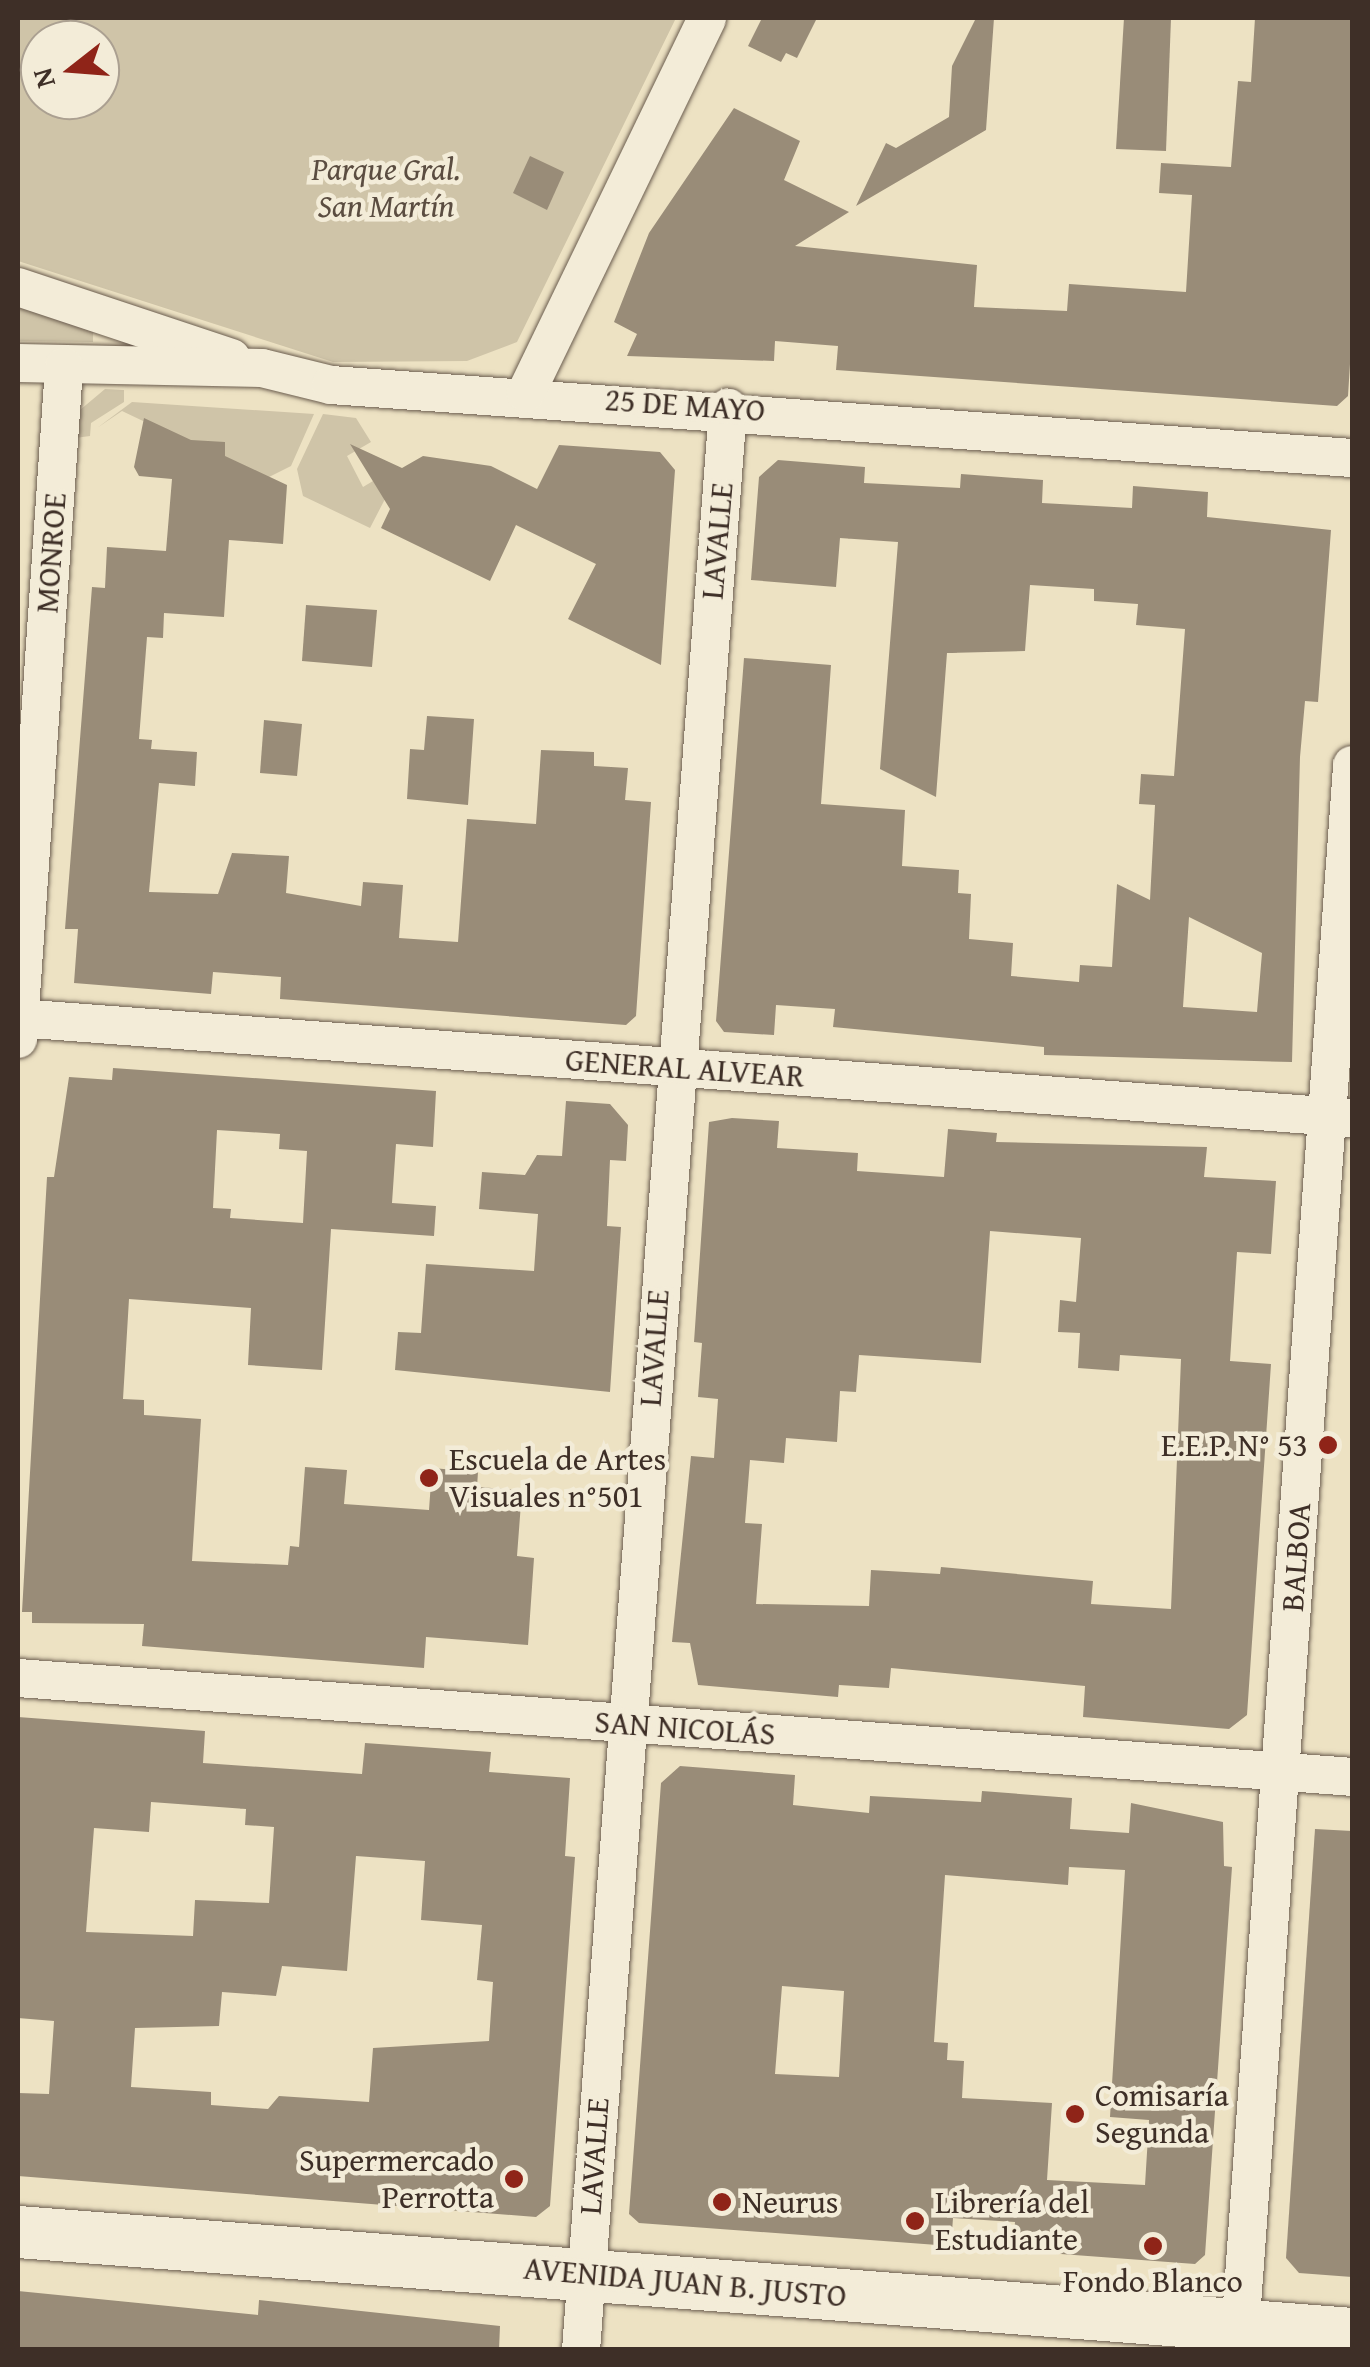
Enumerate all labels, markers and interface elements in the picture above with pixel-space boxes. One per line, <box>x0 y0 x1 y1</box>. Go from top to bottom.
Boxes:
north arrow <box>20 20 120 120</box>
text: N <box>20 63 65 93</box>
park label: Parque Gral. San Martín <box>311 151 461 226</box>
street label: 25 DE MAYO <box>603 380 767 430</box>
street label: LAVALLE <box>693 481 741 601</box>
street label: MONROE <box>28 491 74 615</box>
street label: GENERAL ALVEAR <box>564 1040 806 1096</box>
street label: LAVALLE <box>631 1288 677 1408</box>
place label: E.E.P. N° 53 <box>1161 1426 1308 1464</box>
marker: E.E.P. N° 53 <box>1317 1434 1339 1456</box>
place label: Escuela de Artes Visuales n°501 <box>449 1441 666 1516</box>
marker: Escuela de Artes Visuales n°501 <box>418 1467 440 1489</box>
street label: BALBOA <box>1273 1501 1319 1613</box>
street label: SAN NICOLÁS <box>593 1703 777 1753</box>
place label: Comisaría Segunda <box>1095 2077 1229 2152</box>
street label: LAVALLE <box>571 2096 617 2216</box>
marker: Comisaría Segunda <box>1064 2103 1086 2125</box>
place label: Supermercado Perrotta <box>299 2142 494 2217</box>
marker: Supermercado Perrotta <box>503 2168 525 2190</box>
place label: Neurus <box>742 2183 838 2221</box>
place label: Librería del Estudiante <box>935 2184 1089 2259</box>
marker: Neurus <box>711 2191 733 2213</box>
marker: Librería del Estudiante <box>904 2210 926 2232</box>
marker: Fondo Blanco <box>1142 2235 1164 2257</box>
street label: AVENIDA JUAN B. JUSTO <box>522 2249 848 2315</box>
place label: Fondo Blanco <box>1063 2262 1243 2300</box>

